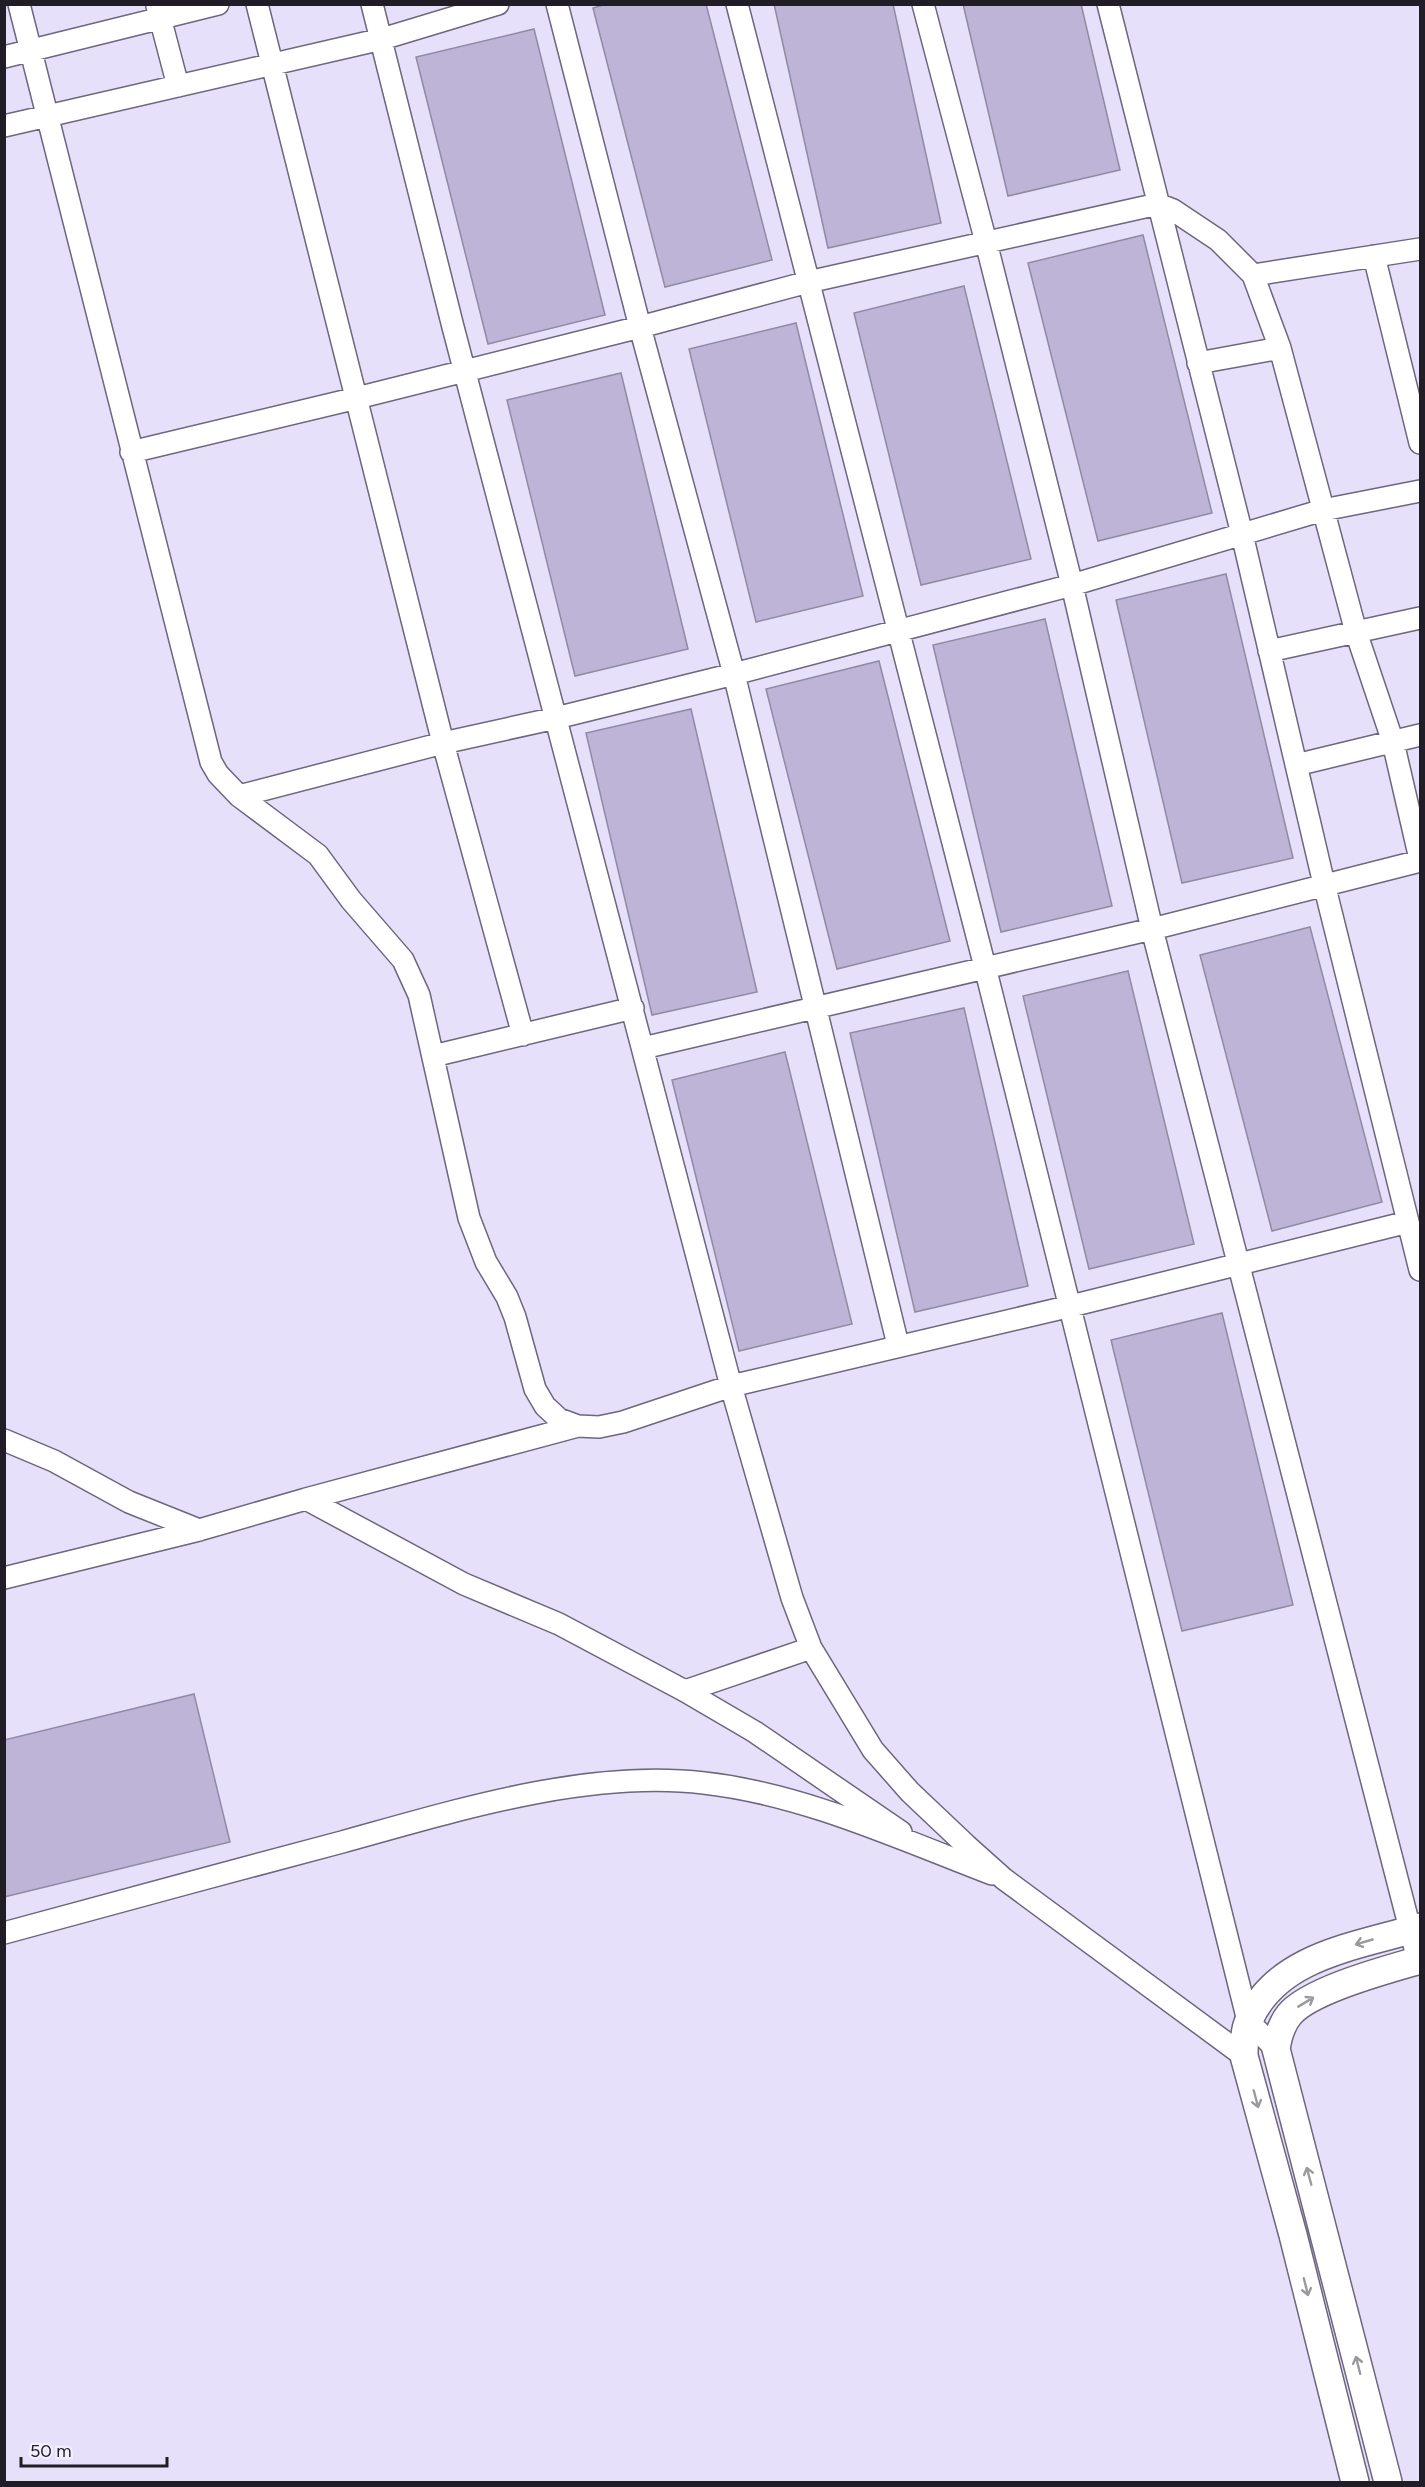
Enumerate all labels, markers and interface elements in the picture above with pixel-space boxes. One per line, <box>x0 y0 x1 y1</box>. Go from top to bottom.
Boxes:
one-way arrow <box>1355 1937 1374 1948</box>
one-way arrow <box>1297 1995 1314 2007</box>
one-way arrow <box>1250 2089 1262 2108</box>
one-way arrow <box>1303 2167 1315 2186</box>
one-way arrow <box>1301 2278 1312 2297</box>
one-way arrow <box>1352 2356 1364 2375</box>
scale bar <box>21 2430 166 2468</box>
text: 50 m <box>30 2440 72 2462</box>

